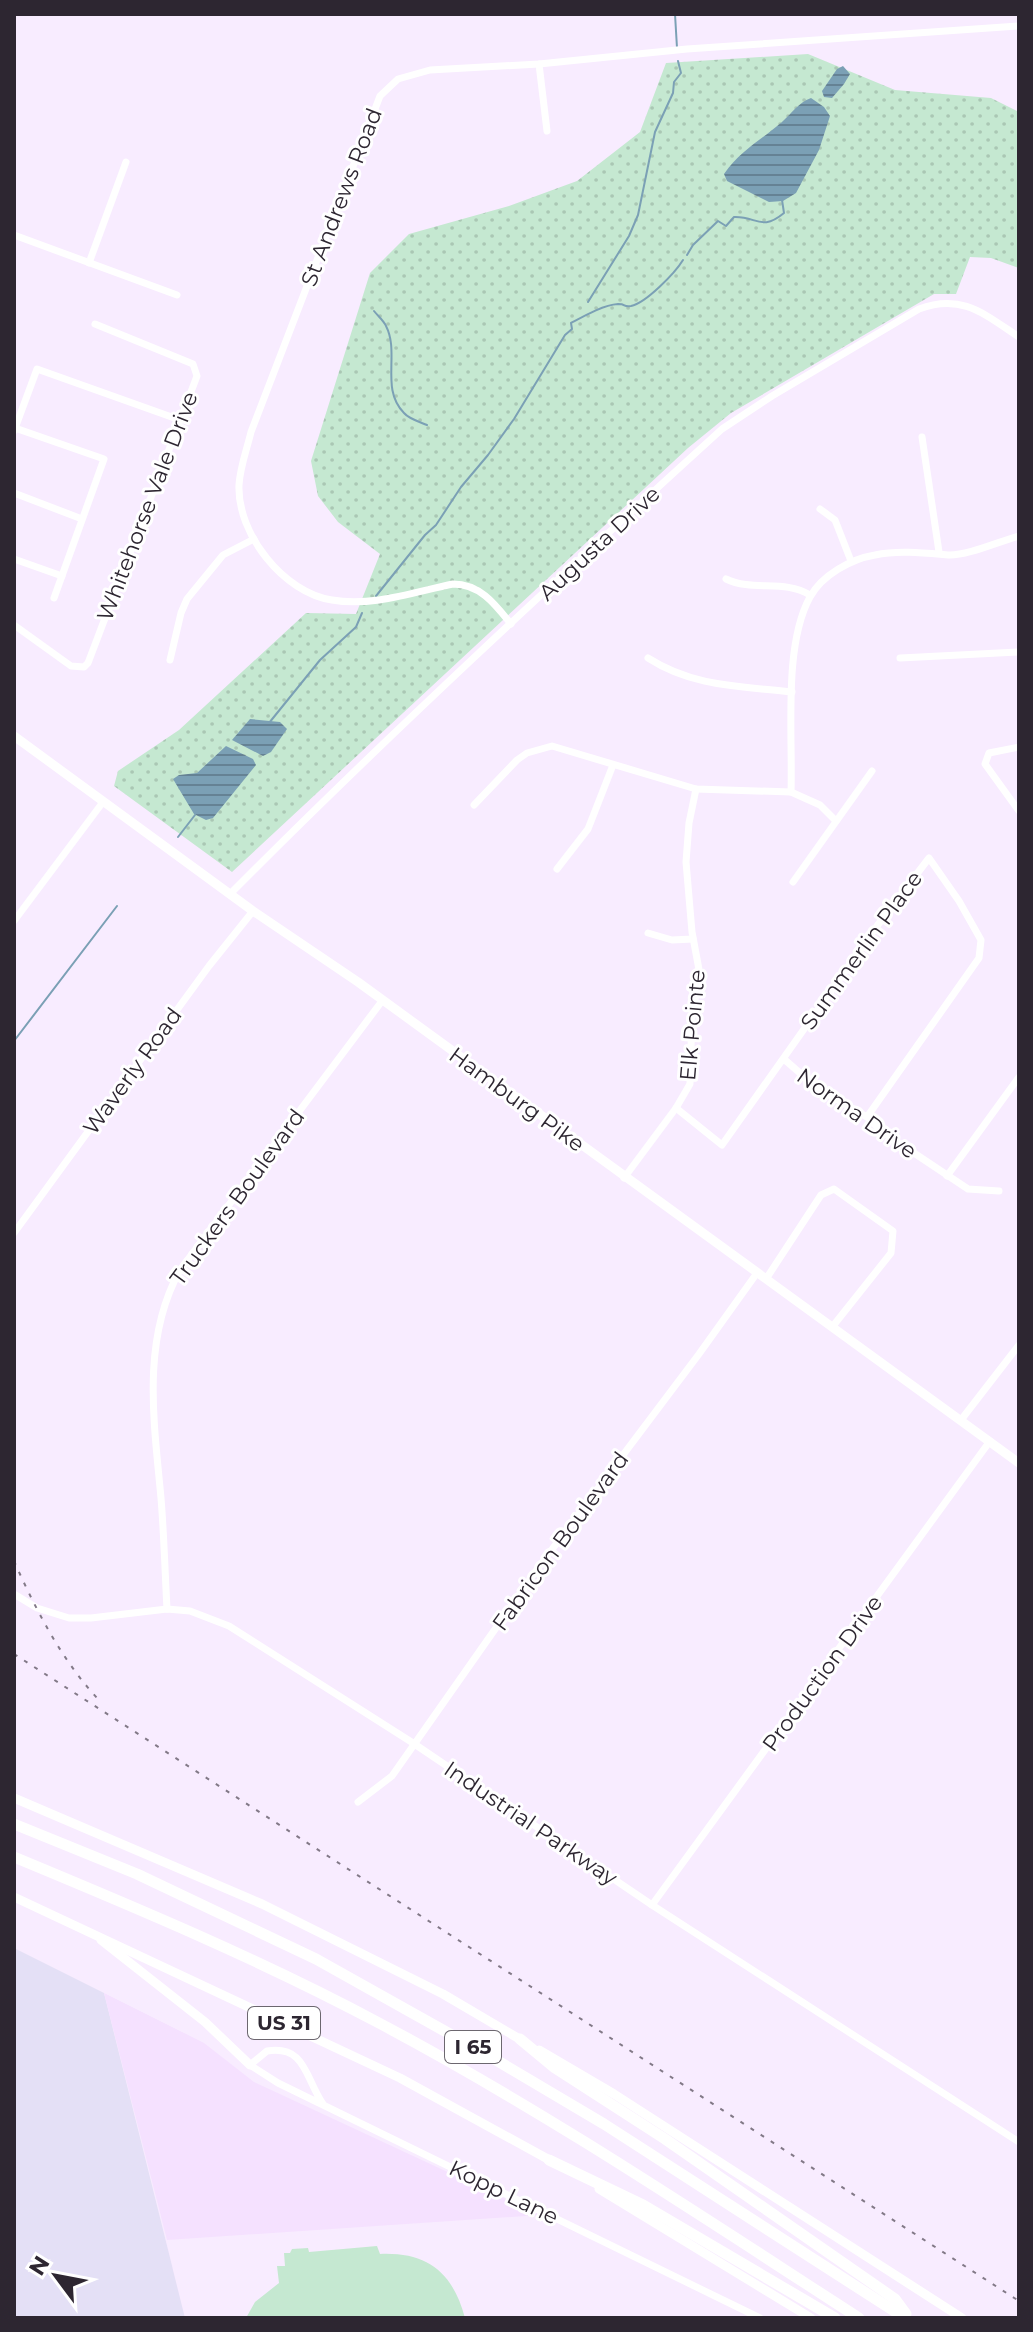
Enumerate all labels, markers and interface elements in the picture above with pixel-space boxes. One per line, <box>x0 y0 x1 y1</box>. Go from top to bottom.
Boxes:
street label: St Andrews Road <box>295 104 388 290</box>
street label: Whitehorse Vale Drive <box>91 388 204 625</box>
street label: Augusta Drive <box>533 480 666 606</box>
street label: Summerlin Place <box>795 866 928 1035</box>
street label: Elk Pointe <box>674 968 711 1082</box>
street label: Waverly Road <box>77 1002 188 1140</box>
street label: Hamburg Pike <box>444 1041 590 1158</box>
street label: Norma Drive <box>792 1062 922 1165</box>
street label: Truckers Boulevard <box>164 1104 310 1291</box>
street label: Fabricon Boulevard <box>486 1447 634 1636</box>
street label: Production Drive <box>757 1590 888 1757</box>
street label: Industrial Parkway <box>439 1755 623 1891</box>
road number: US 31 <box>248 2007 320 2039</box>
road number: I 65 <box>445 2031 501 2063</box>
street label: Kopp Lane <box>445 2154 563 2231</box>
north arrow <box>16 2236 96 2316</box>
text: N <box>23 2251 56 2280</box>

